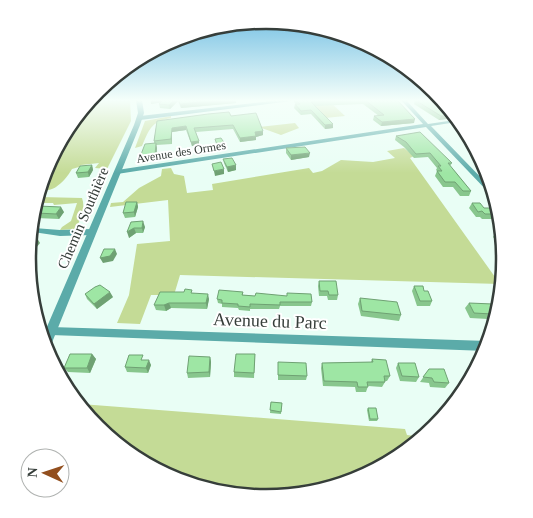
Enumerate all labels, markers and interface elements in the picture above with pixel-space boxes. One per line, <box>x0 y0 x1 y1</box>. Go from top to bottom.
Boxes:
street label: Avenue des Ormes <box>135 138 227 166</box>
street label: Chemin Southière <box>54 165 112 271</box>
street label: Avenue du Parc <box>213 309 327 333</box>
north arrow <box>20 448 70 498</box>
text: N <box>25 467 40 478</box>

